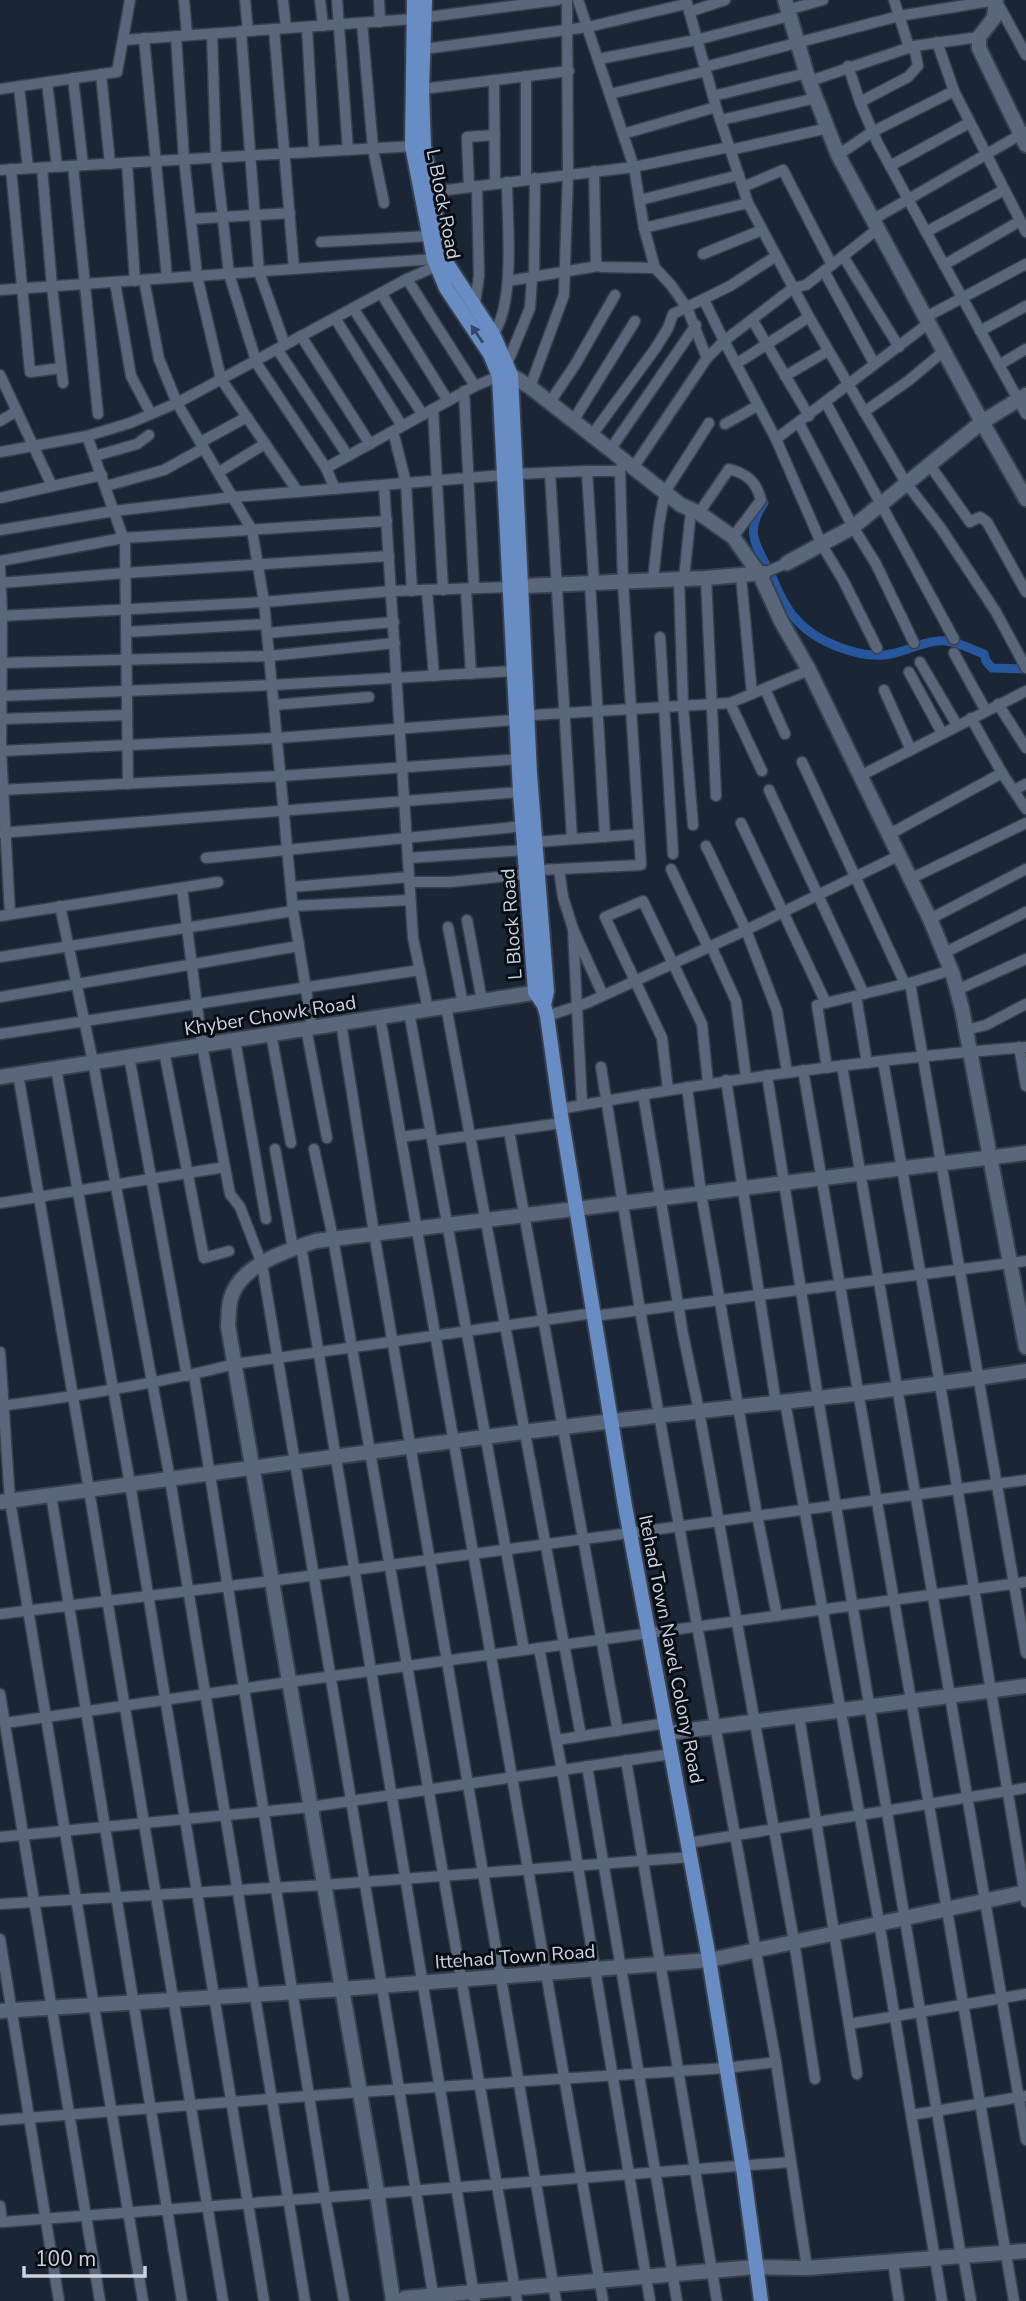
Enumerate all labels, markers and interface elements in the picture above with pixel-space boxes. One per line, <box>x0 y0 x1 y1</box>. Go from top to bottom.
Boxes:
street label: L Block Road <box>420 147 466 261</box>
one-way arrow <box>470 325 484 343</box>
street label: L Block Road <box>495 867 529 980</box>
street label: Khyber Chowk Road <box>182 990 358 1042</box>
street label: Itehad Town Navel Colony Road <box>632 1513 710 1786</box>
street label: Ittehad Town Road <box>434 1938 596 1976</box>
scale bar <box>24 2234 145 2278</box>
text: 100 m <box>35 2245 96 2273</box>

